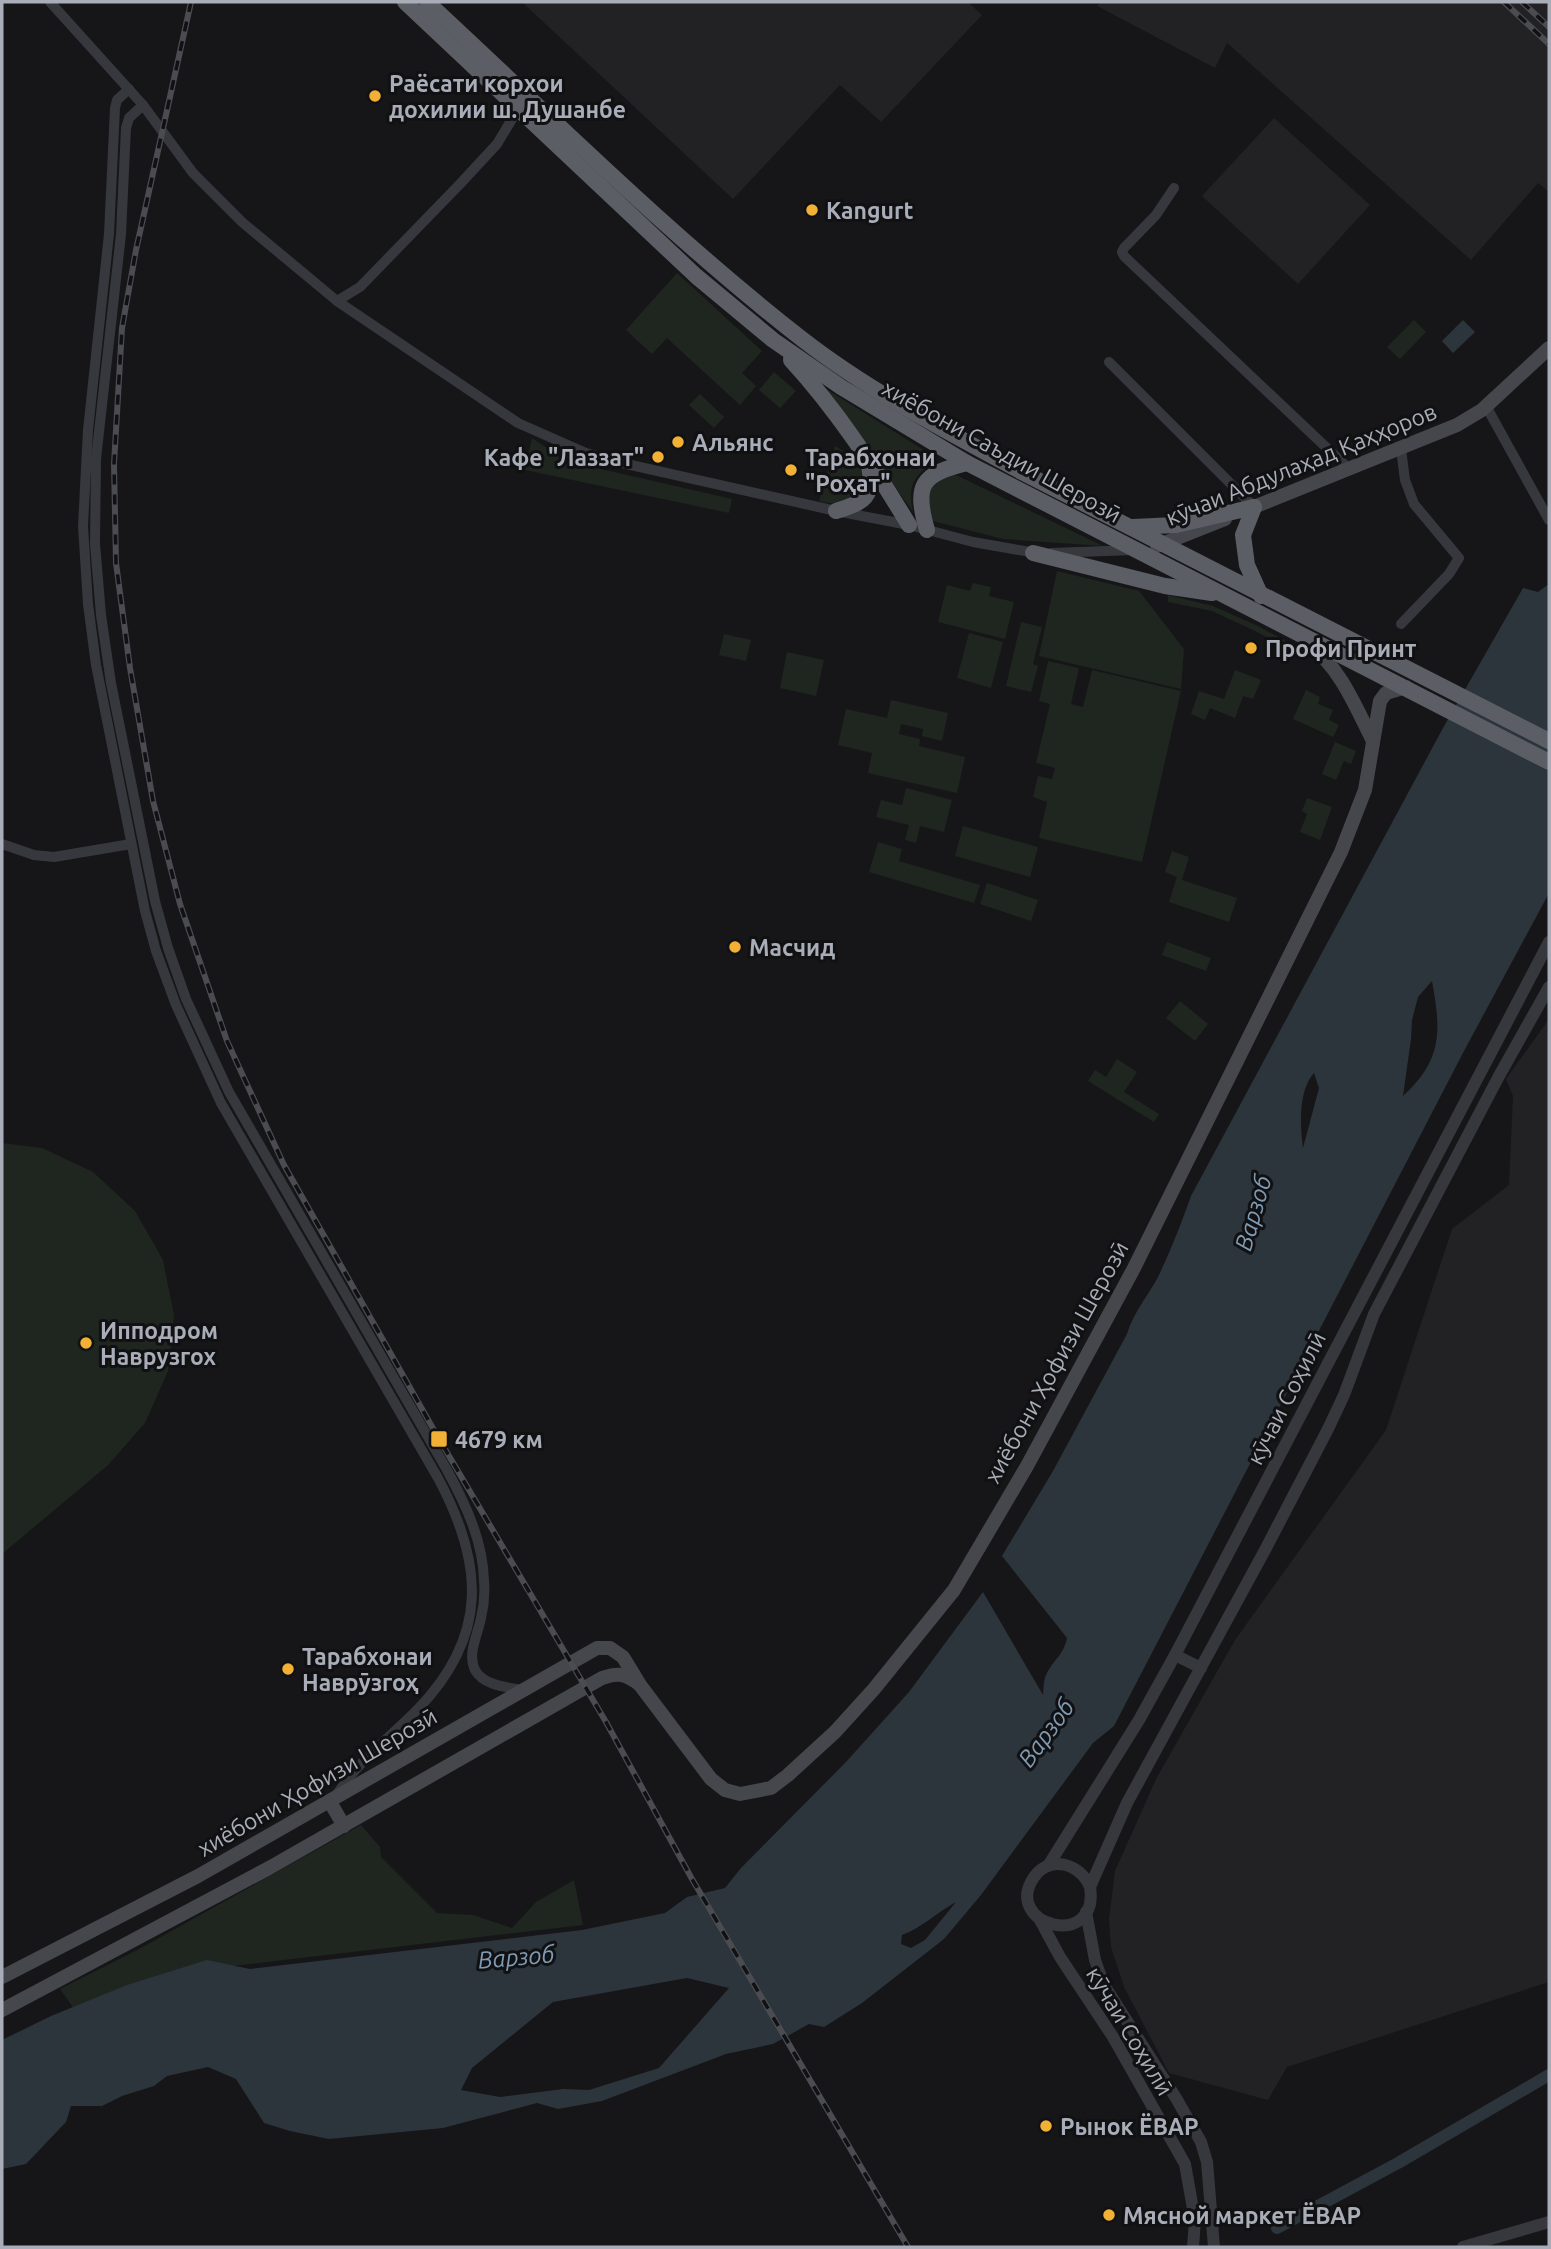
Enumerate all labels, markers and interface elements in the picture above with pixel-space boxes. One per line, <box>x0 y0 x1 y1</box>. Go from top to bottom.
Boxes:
place label: Раёсати корхои дохилии ш. Душанбе <box>389 71 626 122</box>
marker: Раёсати корхои дохилии ш. Душанбе <box>367 88 383 104</box>
place label: Kangurt <box>826 198 914 223</box>
marker: Kangurt <box>804 202 820 218</box>
street label: хиёбони Саъдии Шерозӣ <box>878 375 1126 527</box>
street label: кӯчаи Абдулаҳад Қаҳҳоров <box>1162 398 1440 530</box>
place label: Альянс <box>692 430 774 455</box>
marker: Альянс <box>670 434 686 450</box>
place label: Кафе "Лаззат" <box>484 445 644 470</box>
place label: Тарабхонаи "Роҳат" <box>805 445 936 496</box>
marker: Кафе "Лаззат" <box>650 449 666 465</box>
marker: Тарабхонаи "Роҳат" <box>783 462 799 478</box>
place label: Профи Принт <box>1265 636 1417 661</box>
marker: Профи Принт <box>1243 640 1259 656</box>
place label: Масчид <box>749 935 835 960</box>
marker: Масчид <box>727 939 743 955</box>
water label: Варзоб <box>1229 1171 1277 1254</box>
street label: хиёбони Ҳофизи Шерозӣ <box>979 1237 1133 1487</box>
place label: Ипподром Наврузгох <box>100 1318 218 1369</box>
street label: кӯчаи Соҳилӣ <box>1242 1328 1330 1468</box>
marker: Ипподром Наврузгох <box>78 1335 94 1351</box>
place label: 4679 км <box>455 1427 543 1452</box>
marker: 4679 км <box>429 1429 449 1449</box>
place label: Тарабхонаи Наврӯзгоҳ <box>302 1644 433 1695</box>
marker: Тарабхонаи Наврӯзгоҳ <box>280 1661 296 1677</box>
water label: Варзоб <box>1013 1693 1080 1772</box>
street label: хиёбони Ҳофизи Шерозӣ <box>193 1703 441 1861</box>
water label: Варзоб <box>477 1940 556 1974</box>
street label: кӯчаи Соҳилӣ <box>1082 1962 1178 2100</box>
place label: Рынок ЁВАР <box>1060 2113 1199 2139</box>
marker: Рынок ЁВАР <box>1038 2118 1054 2134</box>
place label: Мясной маркет ЁВАР <box>1123 2202 1361 2228</box>
marker: Мясной маркет ЁВАР <box>1101 2207 1117 2223</box>

